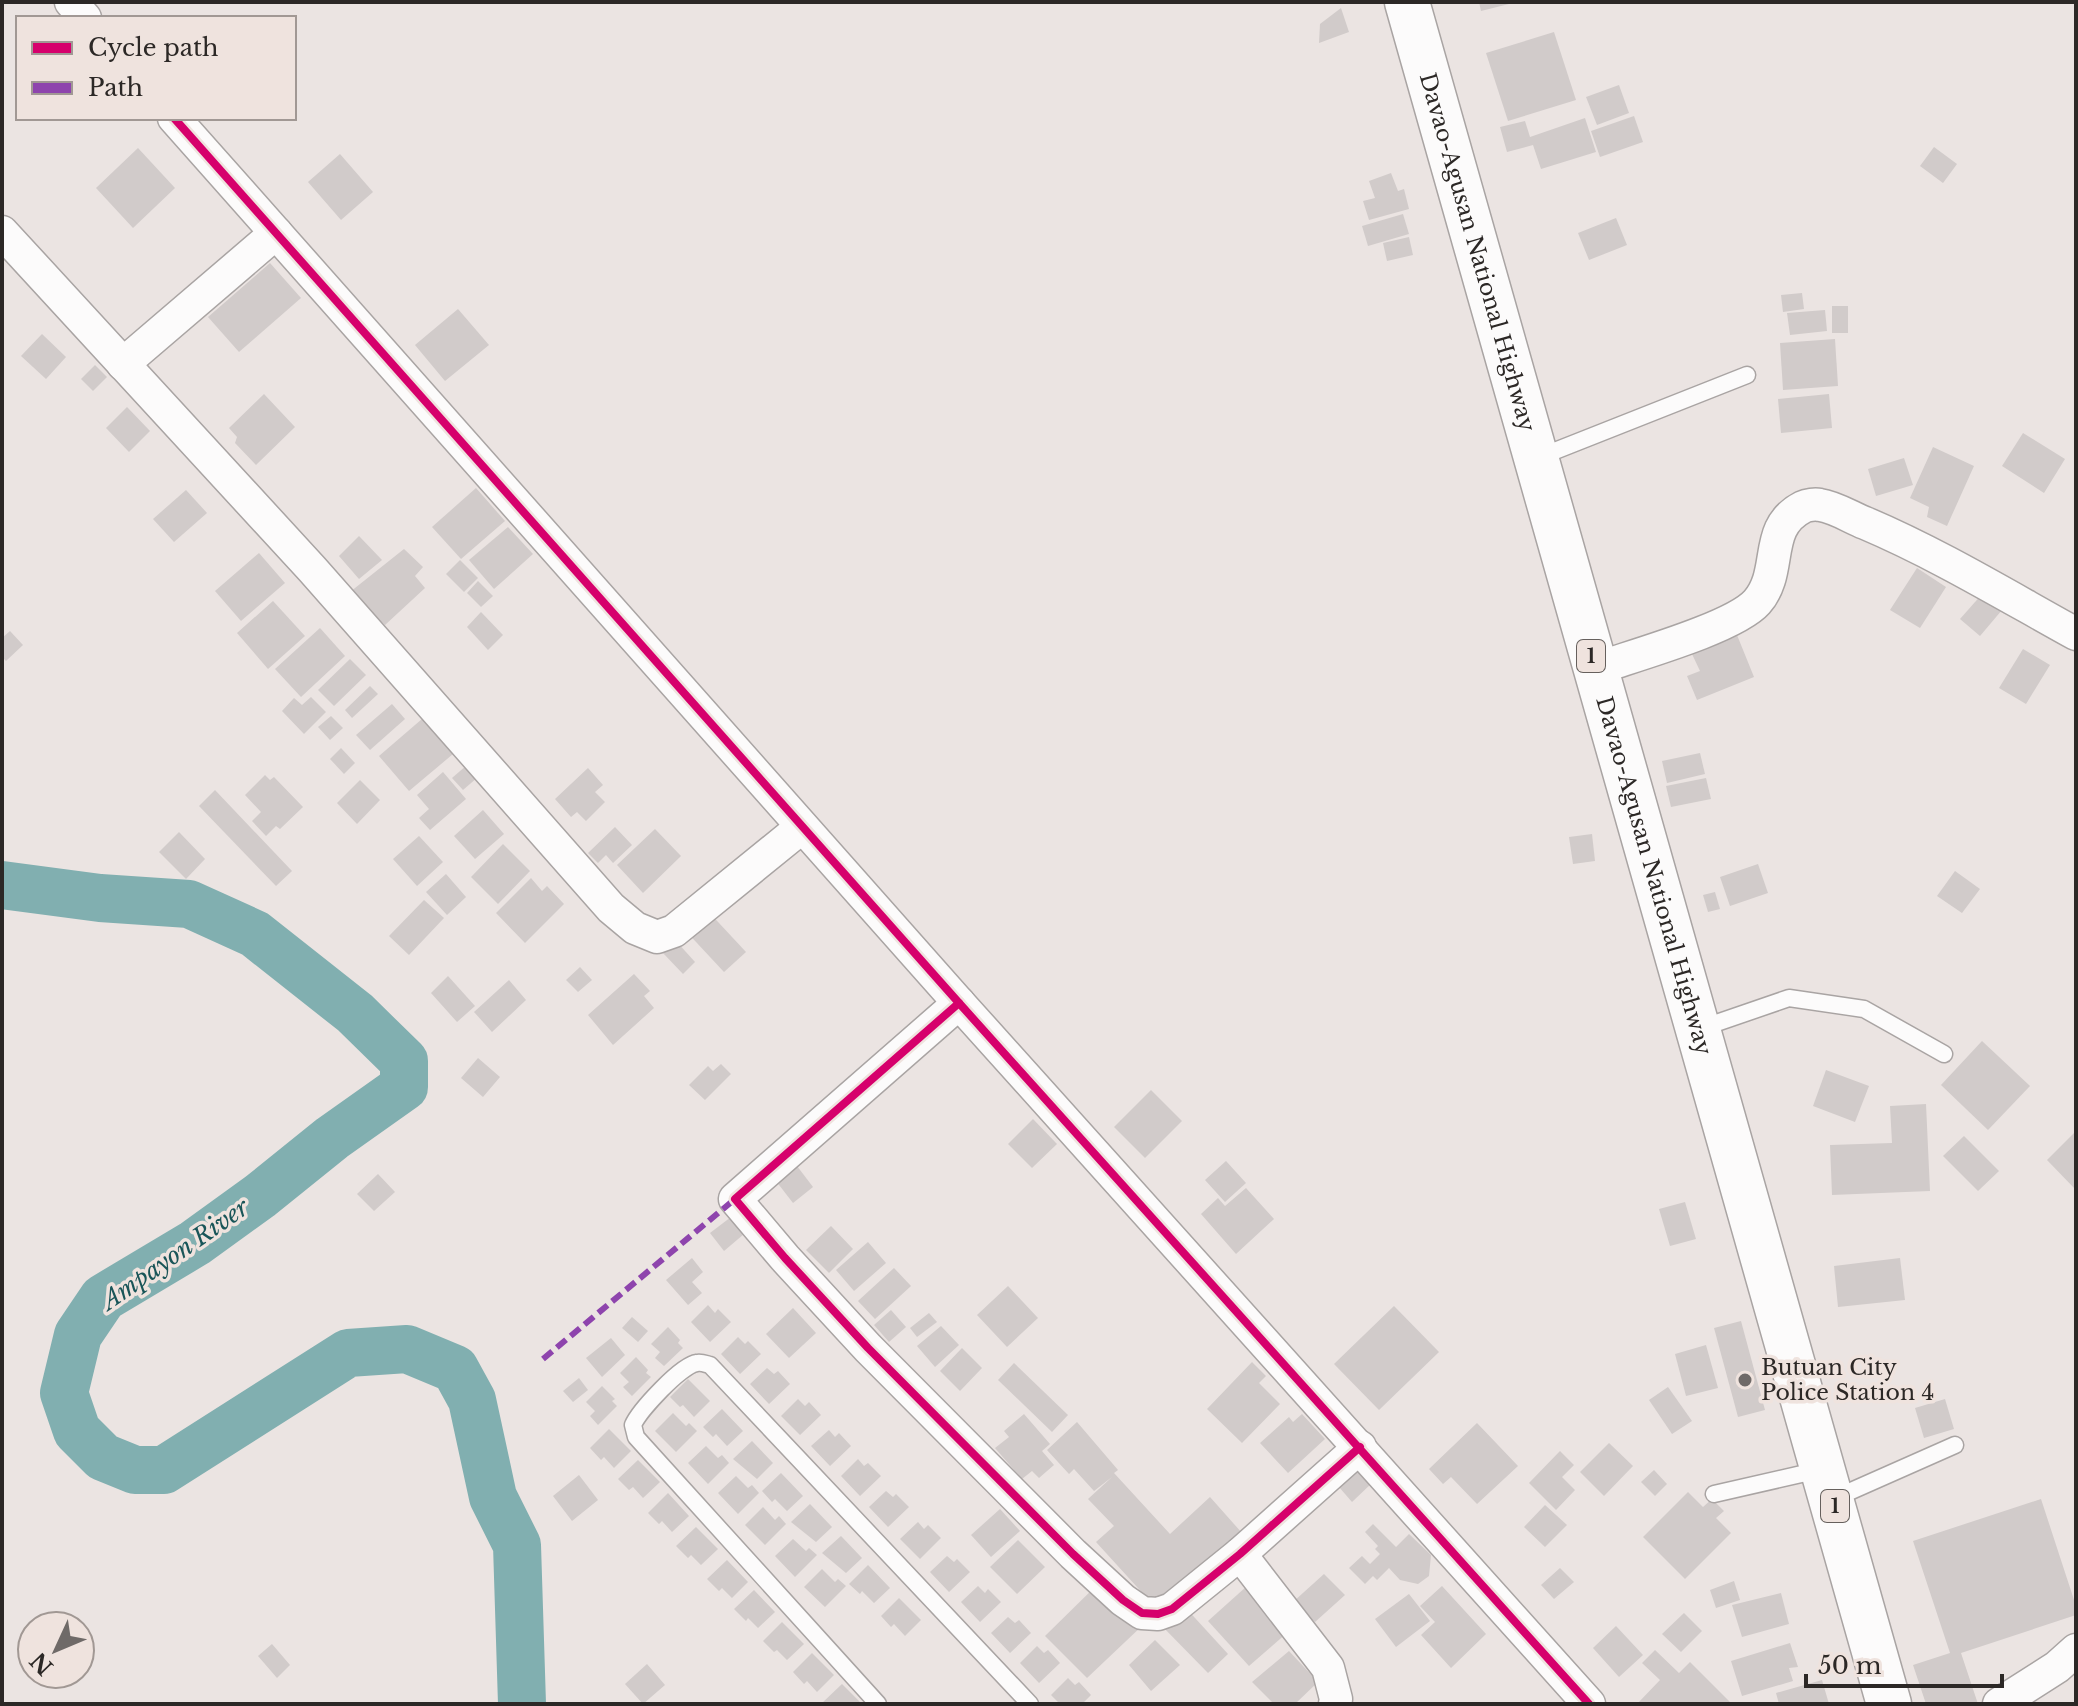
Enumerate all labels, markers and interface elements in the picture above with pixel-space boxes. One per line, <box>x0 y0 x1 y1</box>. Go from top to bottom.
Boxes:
legend <box>16 16 296 120</box>
text: Cycle path <box>88 33 219 62</box>
street label: Davao-Agusan National Highway <box>1414 70 1541 435</box>
text: Path <box>88 73 143 102</box>
road number: 1 <box>1577 640 1605 672</box>
street label: Davao-Agusan National Highway <box>1591 693 1718 1058</box>
water label: Ampayon River <box>93 1192 255 1317</box>
place label: Butuan City Police Station 4 <box>1761 1354 1934 1406</box>
marker: Butuan City Police Station 4 <box>1736 1371 1754 1389</box>
road number: 1 <box>1821 1490 1849 1522</box>
north arrow <box>16 1610 96 1690</box>
scale bar <box>1806 1638 2002 1688</box>
text: N <box>25 1647 59 1680</box>
text: 50 m <box>1818 1651 1882 1680</box>

